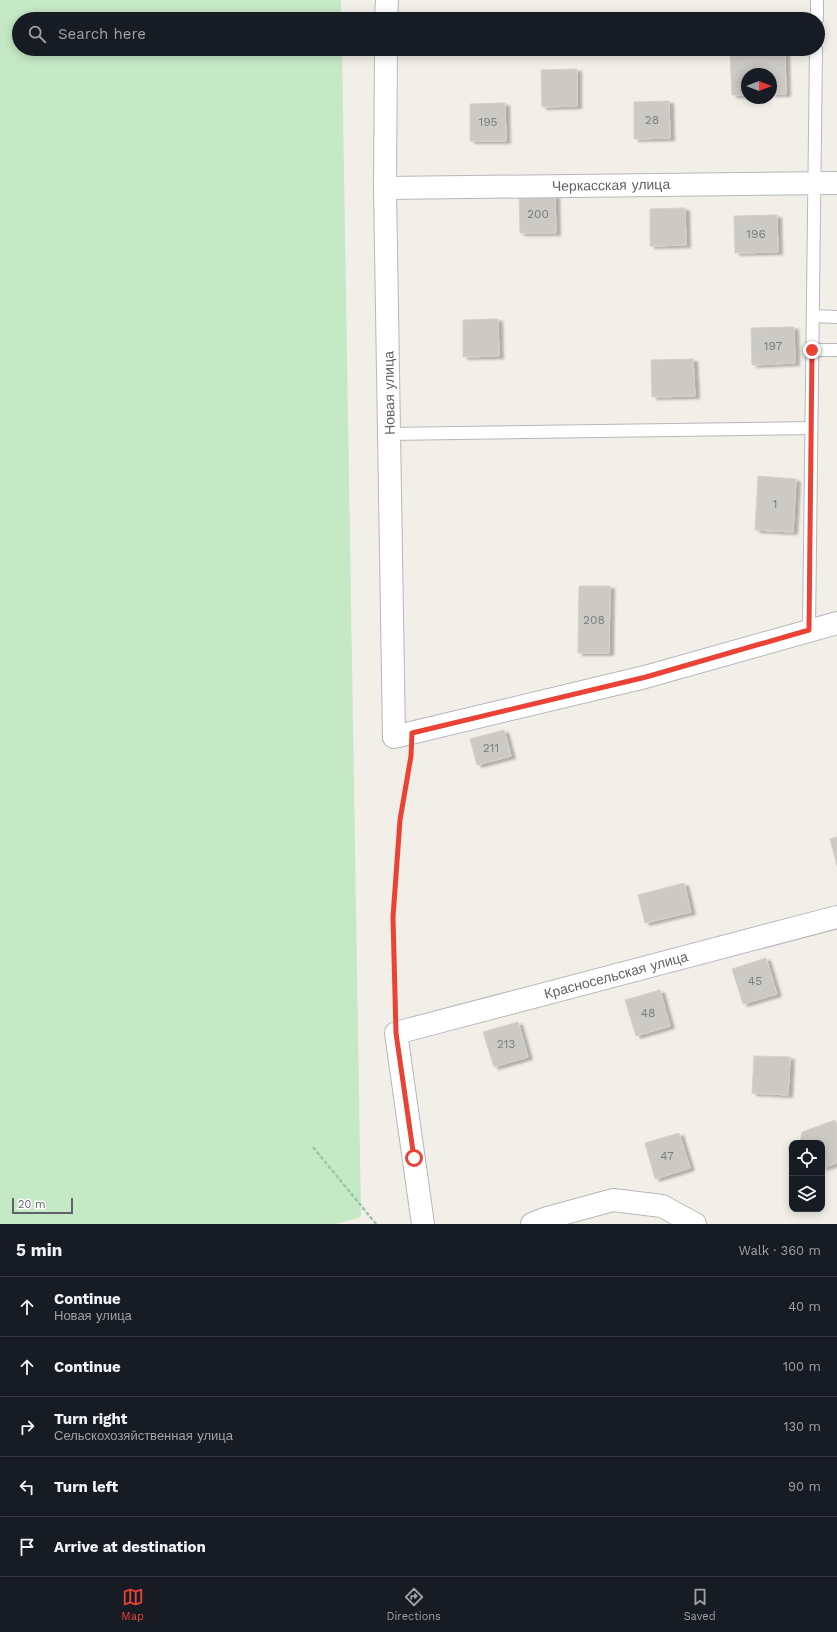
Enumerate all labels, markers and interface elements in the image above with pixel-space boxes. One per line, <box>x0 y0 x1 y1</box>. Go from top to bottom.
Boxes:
search box <box>12 12 825 56</box>
icon: search <box>26 23 48 45</box>
text: Search here <box>58 25 146 43</box>
north arrow <box>741 68 777 104</box>
house number: 28 <box>645 113 659 127</box>
house number: 195 <box>478 115 498 129</box>
street label: Черкасская улица <box>552 176 670 194</box>
house number: 200 <box>527 207 549 221</box>
house number: 196 <box>746 227 766 241</box>
house number: 197 <box>764 339 783 353</box>
route end <box>803 341 821 359</box>
street label: Новая улица <box>380 351 398 435</box>
house number: 1 <box>773 497 777 511</box>
house number: 208 <box>583 613 605 627</box>
house number: 211 <box>483 741 499 755</box>
street label: Красносельская улица <box>542 948 690 1002</box>
house number: 45 <box>748 974 762 988</box>
house number: 48 <box>641 1006 655 1020</box>
house number: 213 <box>497 1037 515 1051</box>
map controls <box>789 1140 825 1212</box>
button: locate <box>789 1140 825 1176</box>
route start <box>405 1149 423 1167</box>
house number: 47 <box>660 1149 674 1163</box>
button: layers <box>789 1176 825 1212</box>
scale bar <box>12 1196 73 1215</box>
text: 20 m <box>18 1198 46 1211</box>
text: 5 min <box>16 1240 62 1260</box>
text: Walk · 360 m <box>738 1243 821 1258</box>
text: Continue <box>54 1290 121 1308</box>
icon: ahead <box>16 1296 38 1318</box>
text: 40 m <box>788 1299 821 1314</box>
text: Новая улица <box>54 1308 132 1323</box>
icon: ahead <box>16 1356 38 1378</box>
text: Continue <box>54 1358 121 1376</box>
text: 100 m <box>783 1359 821 1374</box>
text: Turn right <box>54 1410 127 1428</box>
icon: right <box>16 1416 38 1438</box>
text: 130 m <box>783 1419 821 1434</box>
text: Сельскохозяйственная улица <box>54 1428 233 1443</box>
icon: left <box>16 1476 38 1498</box>
text: Turn left <box>54 1478 118 1496</box>
text: 90 m <box>788 1479 821 1494</box>
icon: arrive <box>16 1536 38 1558</box>
text: Arrive at destination <box>54 1538 206 1556</box>
tab: Map <box>121 1586 144 1623</box>
tab: Directions <box>387 1586 441 1623</box>
tab: Saved <box>684 1586 716 1623</box>

